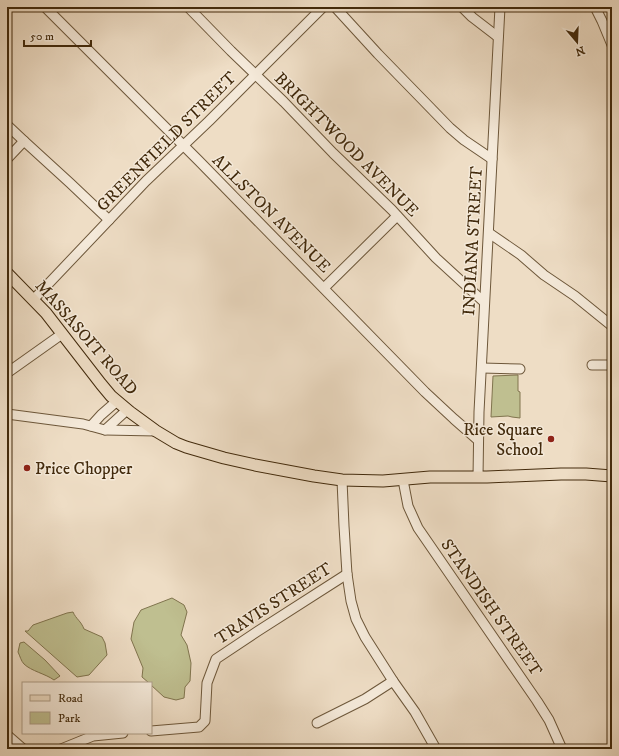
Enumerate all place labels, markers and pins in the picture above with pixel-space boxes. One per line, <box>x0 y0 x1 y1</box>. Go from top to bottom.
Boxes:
place label: Rice Square School <box>463 419 543 461</box>
marker: Rice Square School <box>546 434 556 444</box>
place label: Price Chopper <box>35 458 133 480</box>
marker: Price Chopper <box>22 463 32 473</box>

